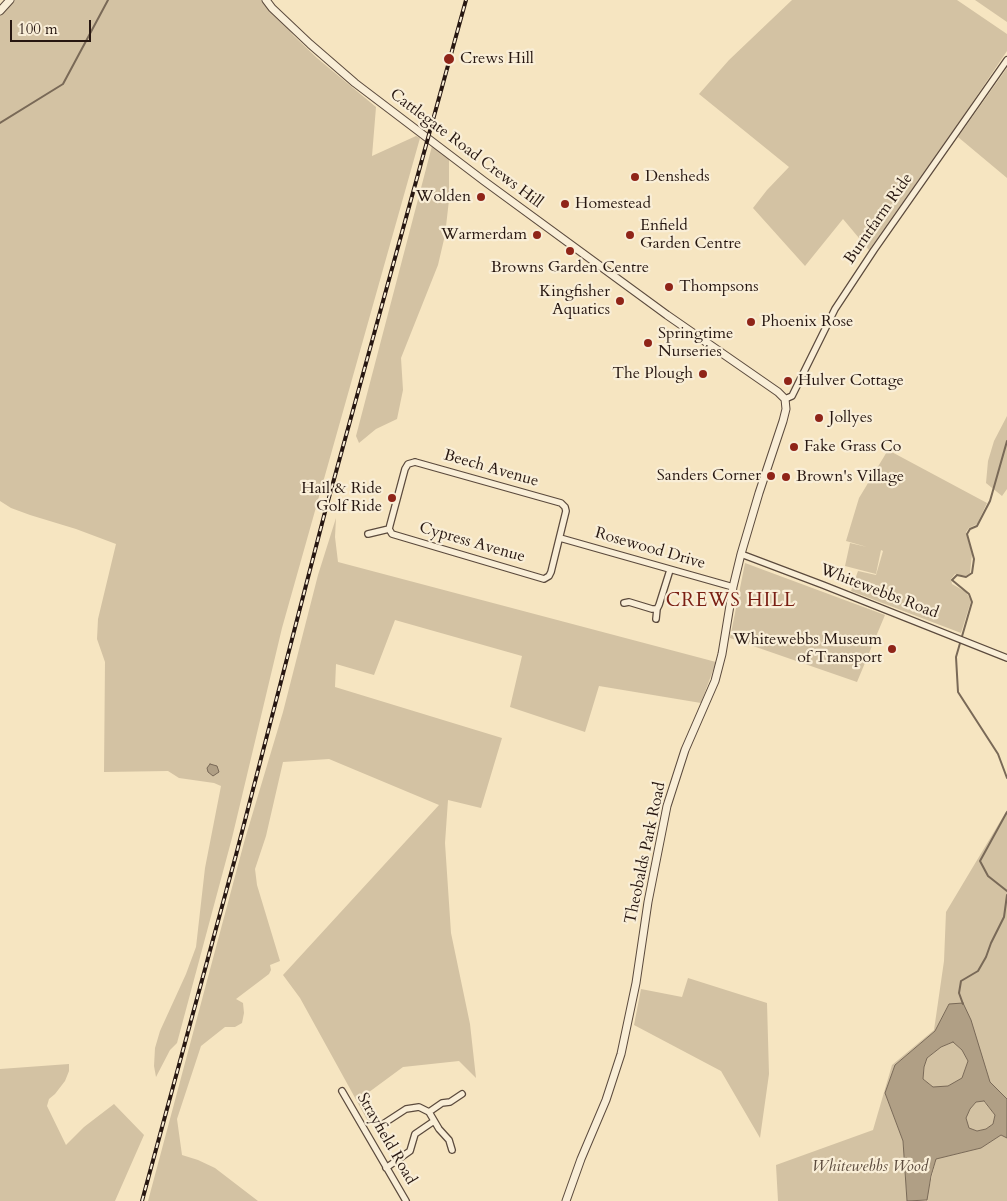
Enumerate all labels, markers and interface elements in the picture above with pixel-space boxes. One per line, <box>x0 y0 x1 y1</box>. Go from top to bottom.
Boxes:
scale bar <box>12 10 94 42</box>
text: 100 m <box>18 19 58 39</box>
place label: Crews Hill <box>460 49 534 69</box>
marker: Crews Hill <box>442 52 456 66</box>
street label: Cattlegate Road Crews Hill <box>386 85 546 213</box>
place label: Densheds <box>645 167 710 187</box>
street label: Burntfarm Ride <box>841 170 917 268</box>
marker: Densheds <box>629 171 641 183</box>
place label: Wolden <box>416 187 471 207</box>
marker: Wolden <box>475 191 487 203</box>
place label: Homestead <box>575 194 651 214</box>
marker: Homestead <box>559 198 571 210</box>
place label: Enfield Garden Centre <box>640 216 741 254</box>
place label: Warmerdam <box>441 225 527 245</box>
marker: Warmerdam <box>531 229 543 241</box>
marker: Enfield Garden Centre <box>624 229 636 241</box>
marker: Browns Garden Centre <box>564 245 576 257</box>
place label: Browns Garden Centre <box>491 258 649 278</box>
place label: Thompsons <box>679 277 759 297</box>
marker: Thompsons <box>663 281 675 293</box>
place label: Kingfisher Aquatics <box>539 282 610 320</box>
marker: Kingfisher Aquatics <box>614 295 626 307</box>
place label: Phoenix Rose <box>761 312 853 332</box>
marker: Phoenix Rose <box>745 316 757 328</box>
place label: Springtime Nurseries <box>658 324 733 362</box>
marker: Springtime Nurseries <box>642 337 654 349</box>
place label: The Plough <box>612 364 693 384</box>
marker: The Plough <box>697 368 709 380</box>
place label: Hulver Cottage <box>798 371 904 391</box>
marker: Hulver Cottage <box>782 375 794 387</box>
place label: Jollyes <box>829 408 872 428</box>
marker: Jollyes <box>813 412 825 424</box>
place label: Fake Grass Co <box>804 437 901 457</box>
marker: Fake Grass Co <box>788 441 800 453</box>
street label: Beech Avenue <box>441 446 541 492</box>
place label: Sanders Corner <box>657 466 761 486</box>
place label: Brown's Village <box>796 467 904 487</box>
marker: Sanders Corner <box>765 470 777 482</box>
marker: Brown's Village <box>780 471 792 483</box>
place label: Hail & Ride Golf Ride <box>301 479 382 517</box>
marker: Hail & Ride Golf Ride <box>386 492 398 504</box>
street label: Cypress Avenue <box>417 519 527 567</box>
street label: Rosewood Drive <box>593 524 707 574</box>
street label: Whitewebbs Road <box>817 561 941 623</box>
district label: CREWS HILL <box>665 591 797 613</box>
place label: Whitewebbs Museum of Transport <box>733 630 882 668</box>
marker: Whitewebbs Museum of Transport <box>886 643 898 655</box>
street label: Theobalds Park Road <box>622 780 670 926</box>
street label: Strayfield Road <box>352 1090 420 1188</box>
park label: Whitewebbs Wood <box>812 1157 928 1177</box>

